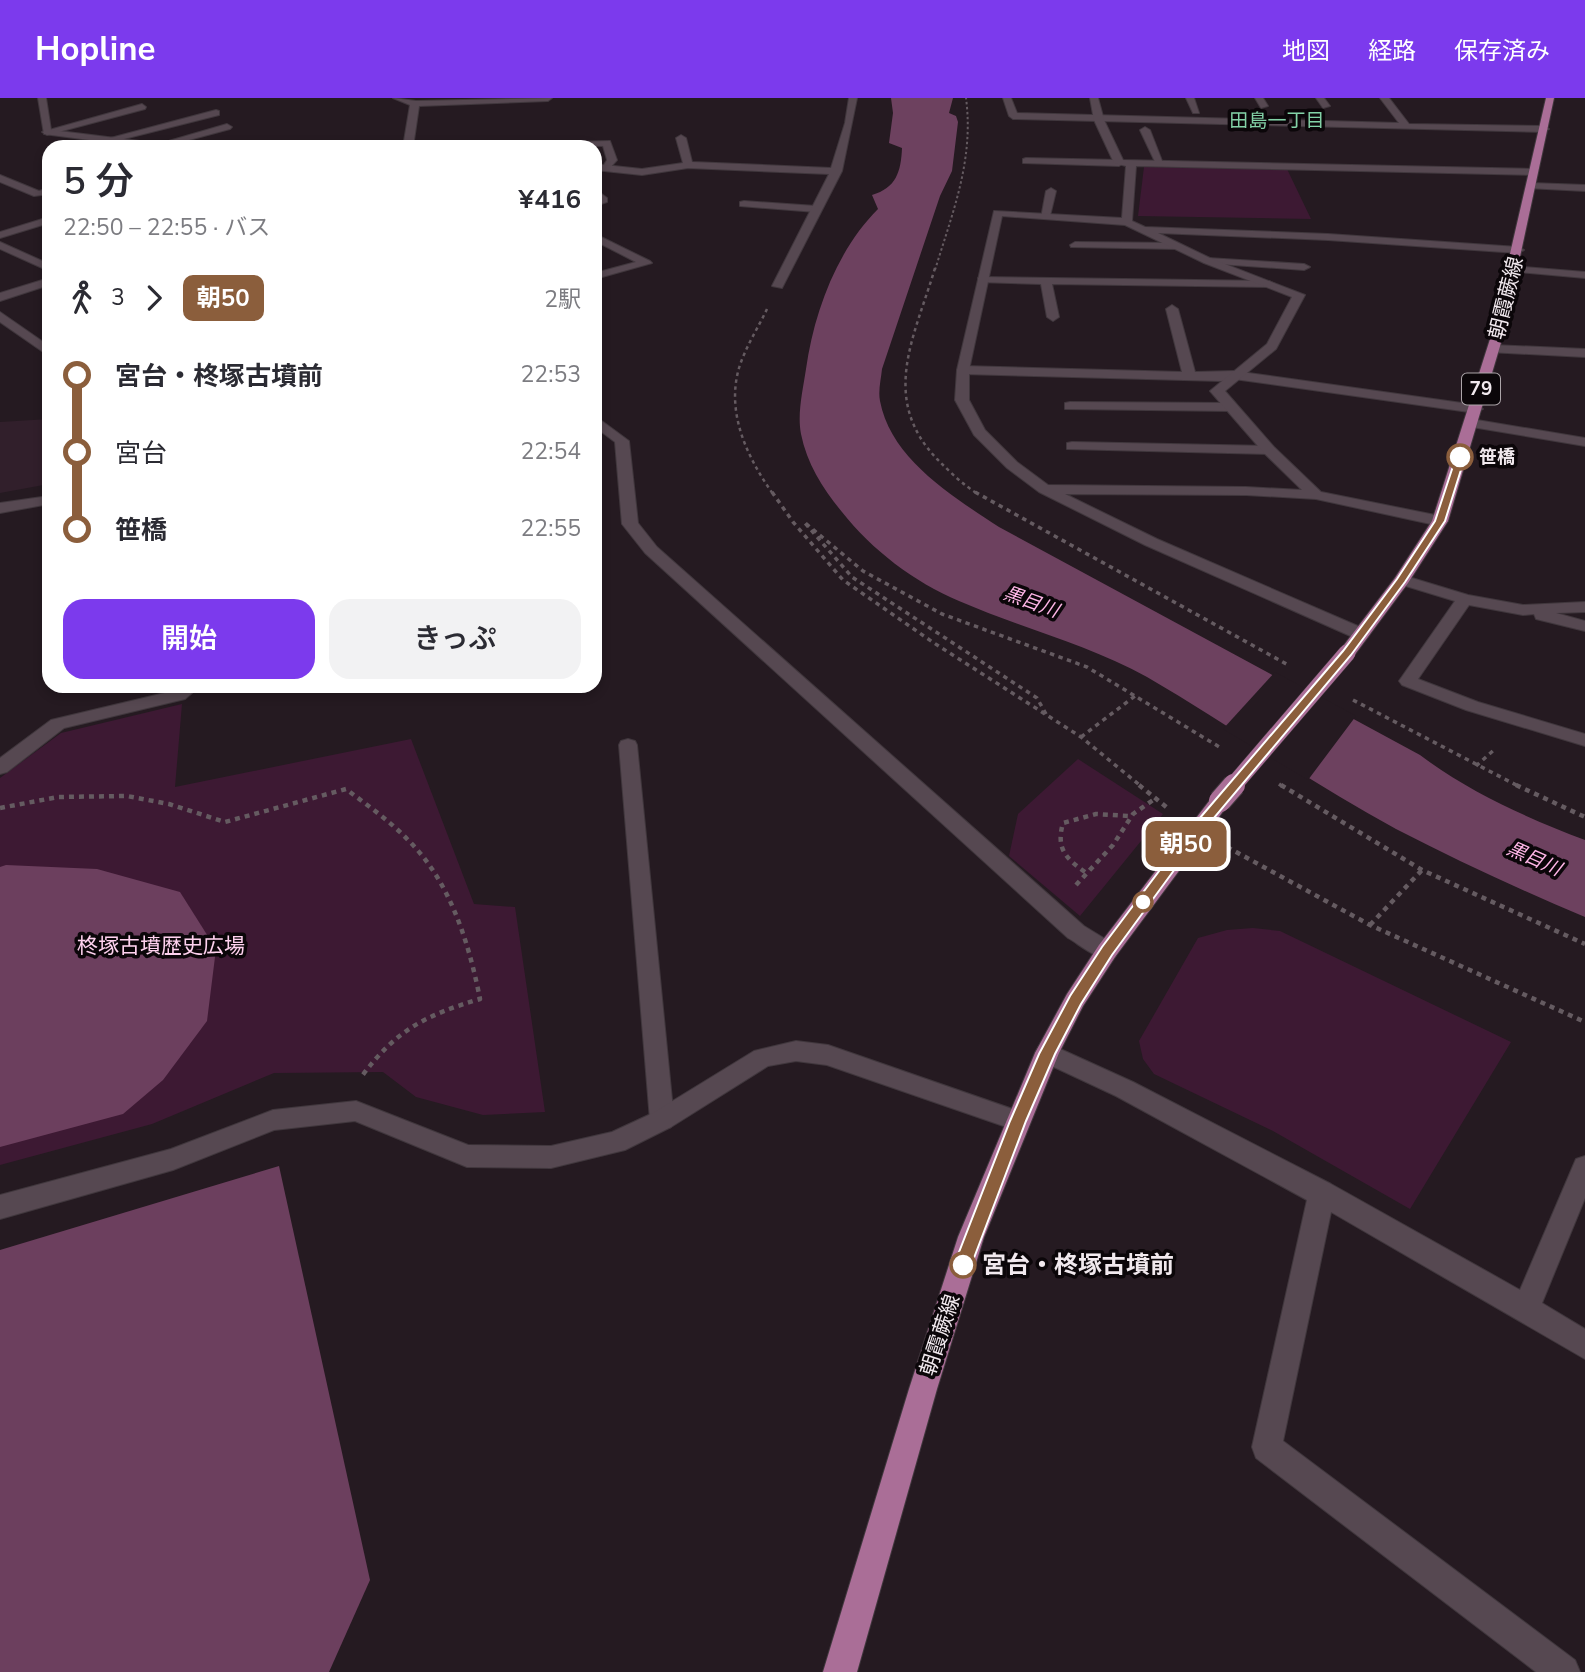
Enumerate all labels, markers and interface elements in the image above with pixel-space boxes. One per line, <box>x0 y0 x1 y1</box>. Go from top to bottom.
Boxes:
text: Hopline <box>35 27 155 72</box>
text: 地図 <box>1282 35 1330 67</box>
text: 経路 <box>1368 35 1416 67</box>
text: 保存済み <box>1454 35 1550 67</box>
district label: 田島一丁目 <box>1229 108 1325 134</box>
text: 5 分 <box>63 156 134 207</box>
text: ¥416 <box>519 182 581 217</box>
text: 22:50 – 22:55 · バス <box>63 212 270 243</box>
street label: 朝霞蕨線 <box>1482 254 1530 342</box>
icon: walk <box>63 279 101 317</box>
icon: forward <box>135 279 173 317</box>
text: 3 <box>111 282 125 313</box>
text: 朝50 <box>197 282 250 314</box>
text: 2駅 <box>544 284 581 315</box>
text: 宮台・柊塚古墳前 <box>115 359 323 394</box>
text: 22:53 <box>521 359 581 390</box>
road number: 79 <box>1462 374 1500 404</box>
text: 宮台 <box>115 436 167 471</box>
text: 22:54 <box>521 436 581 467</box>
marker: 笹橋 <box>1447 444 1473 470</box>
place label: 笹橋 <box>1479 445 1515 469</box>
text: 笹橋 <box>115 513 167 548</box>
text: 22:55 <box>521 513 581 544</box>
water label: 黒目川 <box>1000 580 1064 625</box>
button: 開始 <box>63 599 315 679</box>
button: きっぷ <box>329 599 581 679</box>
line badge: 朝50 <box>1146 821 1226 867</box>
text: 朝50 <box>1160 828 1212 860</box>
water label: 黒目川 <box>1503 836 1567 883</box>
unlabelled marker <box>1133 892 1153 912</box>
park label: 柊塚古墳歴史広場 <box>77 932 245 960</box>
place label: 宮台・柊塚古墳前 <box>982 1249 1174 1281</box>
marker: 宮台・柊塚古墳前 <box>950 1252 976 1278</box>
street label: 朝霞蕨線 <box>914 1291 966 1379</box>

